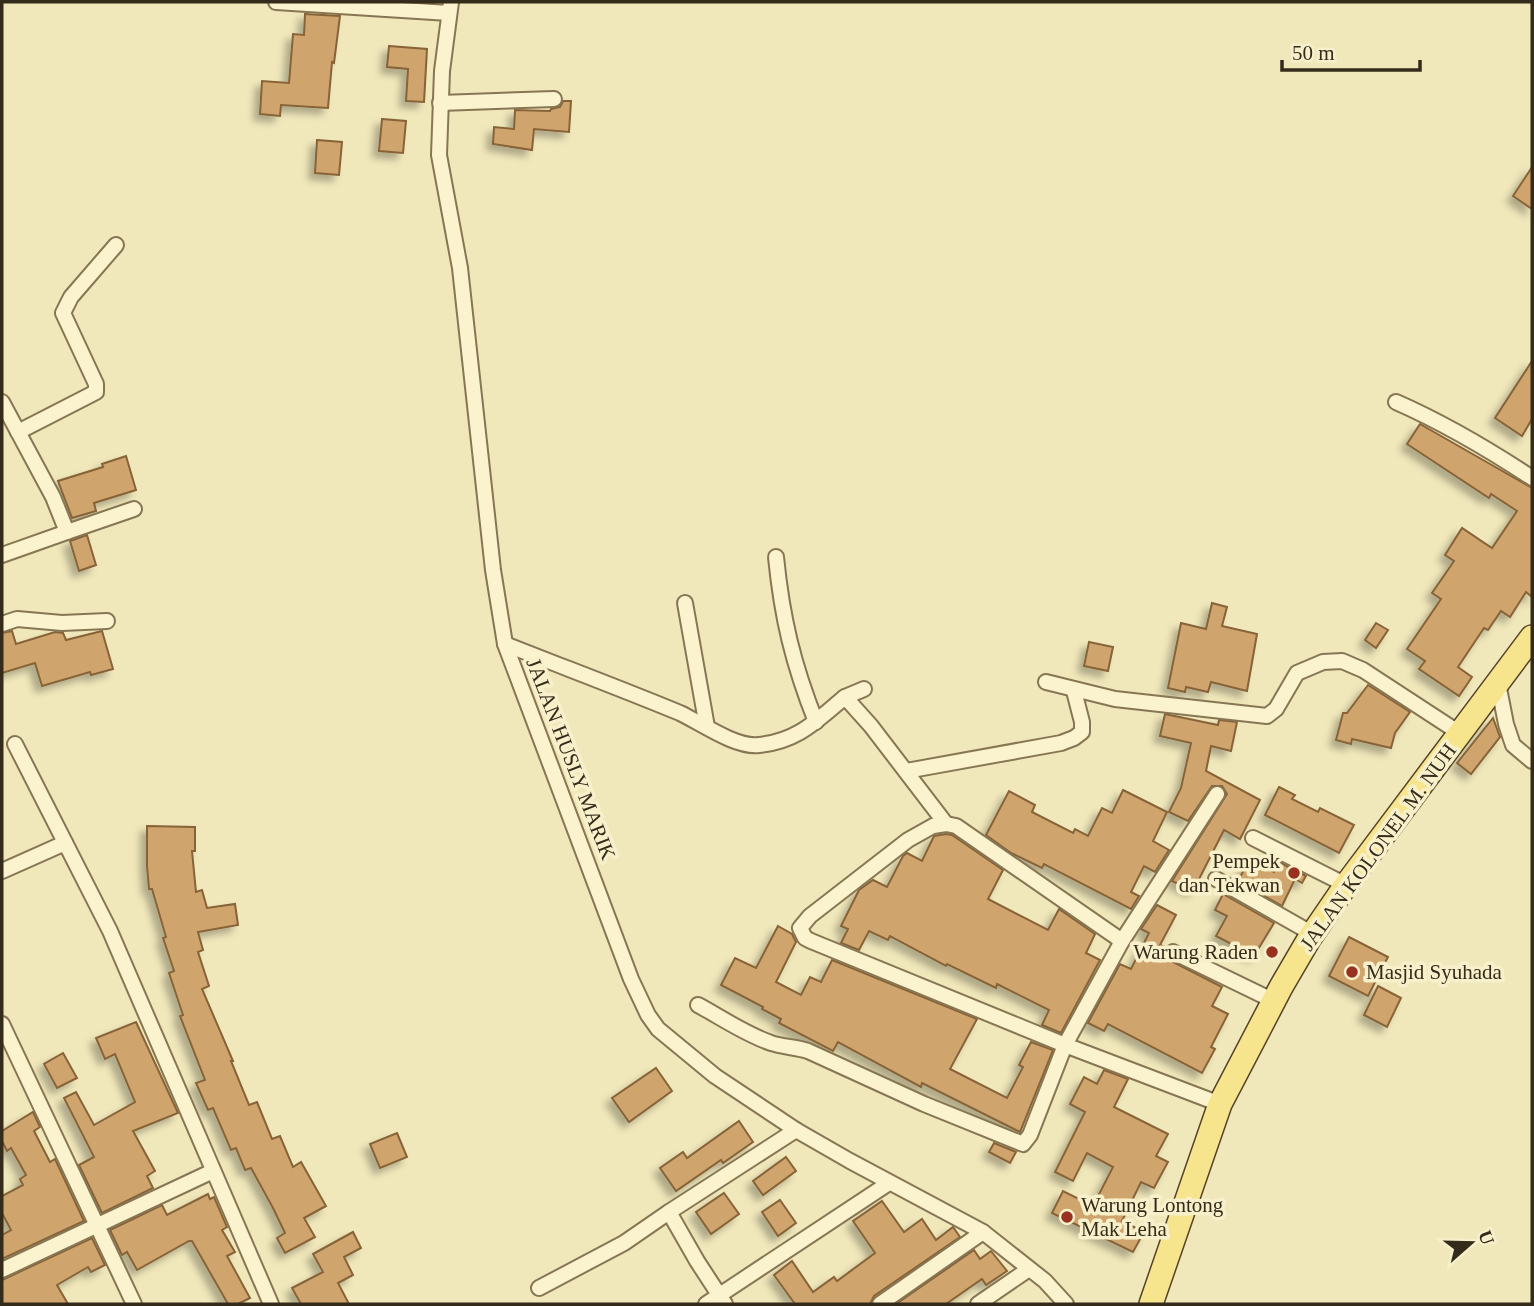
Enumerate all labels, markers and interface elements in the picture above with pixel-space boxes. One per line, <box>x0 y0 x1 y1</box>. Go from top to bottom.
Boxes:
scale bar <box>1282 28 1420 72</box>
text: 50 m <box>1292 41 1335 65</box>
street label: JALAN HUSLY MARIK <box>521 655 621 863</box>
street label: JALAN KOLONEL M. NUH <box>1295 739 1461 955</box>
place label: Pempek dan Tekwan <box>1179 849 1280 897</box>
marker: Pempek dan Tekwan <box>1286 865 1302 881</box>
place label: Warung Raden <box>1133 940 1258 964</box>
marker: Warung Raden <box>1264 944 1280 960</box>
place label: Masjid Syuhada <box>1366 960 1503 984</box>
marker: Masjid Syuhada <box>1344 964 1360 980</box>
place label: Warung Lontong Mak Leha <box>1081 1193 1224 1241</box>
north arrow <box>1436 1208 1506 1278</box>
marker: Warung Lontong Mak Leha <box>1059 1209 1075 1225</box>
text: U <box>1474 1227 1499 1248</box>

